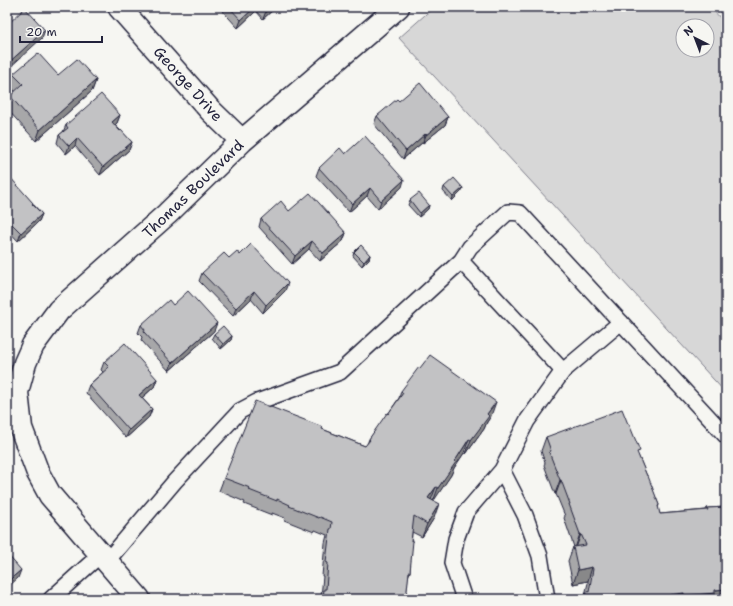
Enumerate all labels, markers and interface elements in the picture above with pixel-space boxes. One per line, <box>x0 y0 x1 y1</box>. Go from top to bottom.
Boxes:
scale bar <box>20 18 102 44</box>
north arrow <box>675 18 715 58</box>
text: N <box>680 22 697 39</box>
text: 20 m <box>26 24 57 40</box>
street label: George Drive <box>149 42 227 126</box>
street label: Thomas Boulevard <box>138 135 248 243</box>

